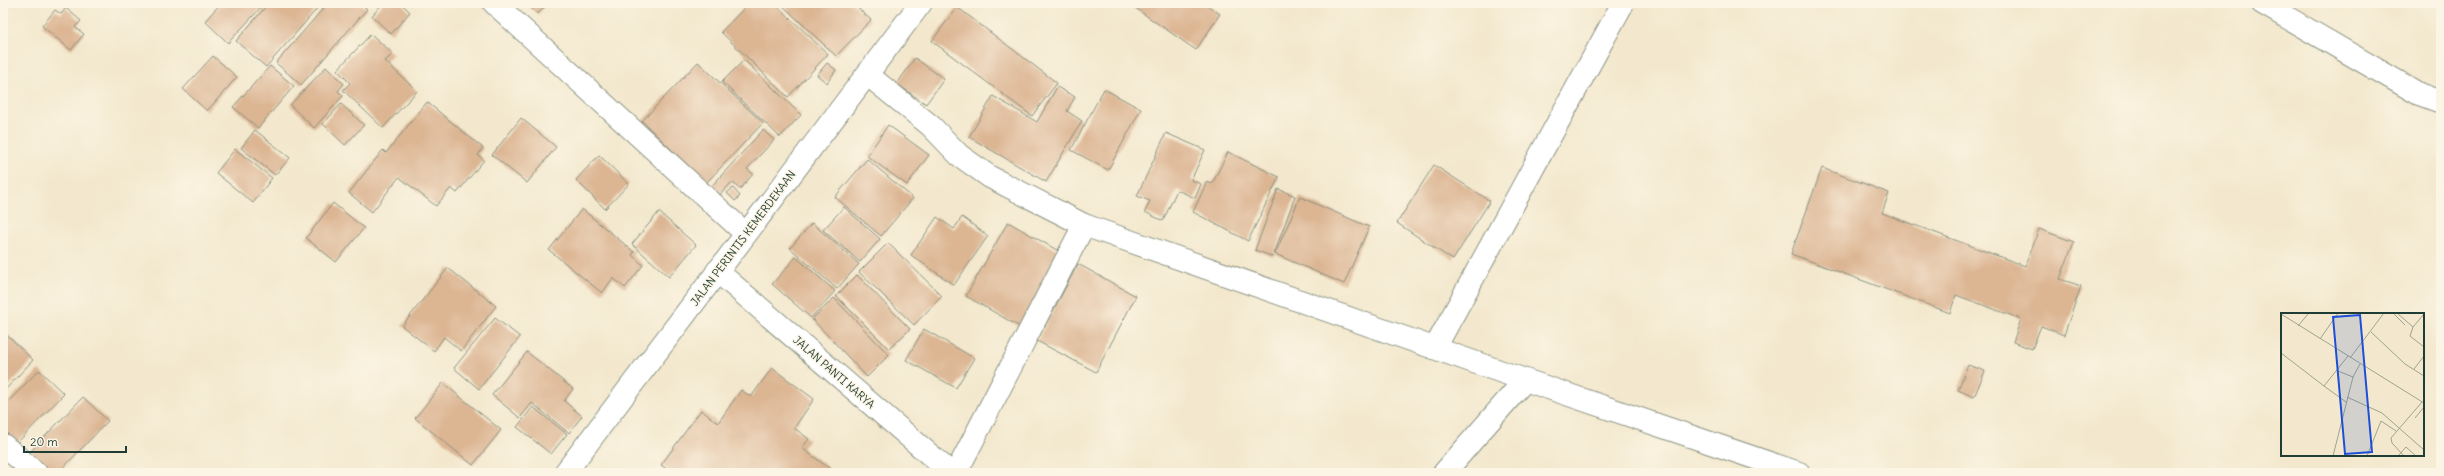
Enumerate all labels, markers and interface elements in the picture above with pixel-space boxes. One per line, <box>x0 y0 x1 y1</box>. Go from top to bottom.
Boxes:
street label: JALAN PERINTIS KEMERDEKAAN <box>687 167 799 309</box>
inset map <box>2281 313 2424 456</box>
street label: JALAN PANTI KARYA <box>790 333 878 411</box>
scale bar <box>24 428 126 454</box>
text: 20 m <box>30 434 58 449</box>

